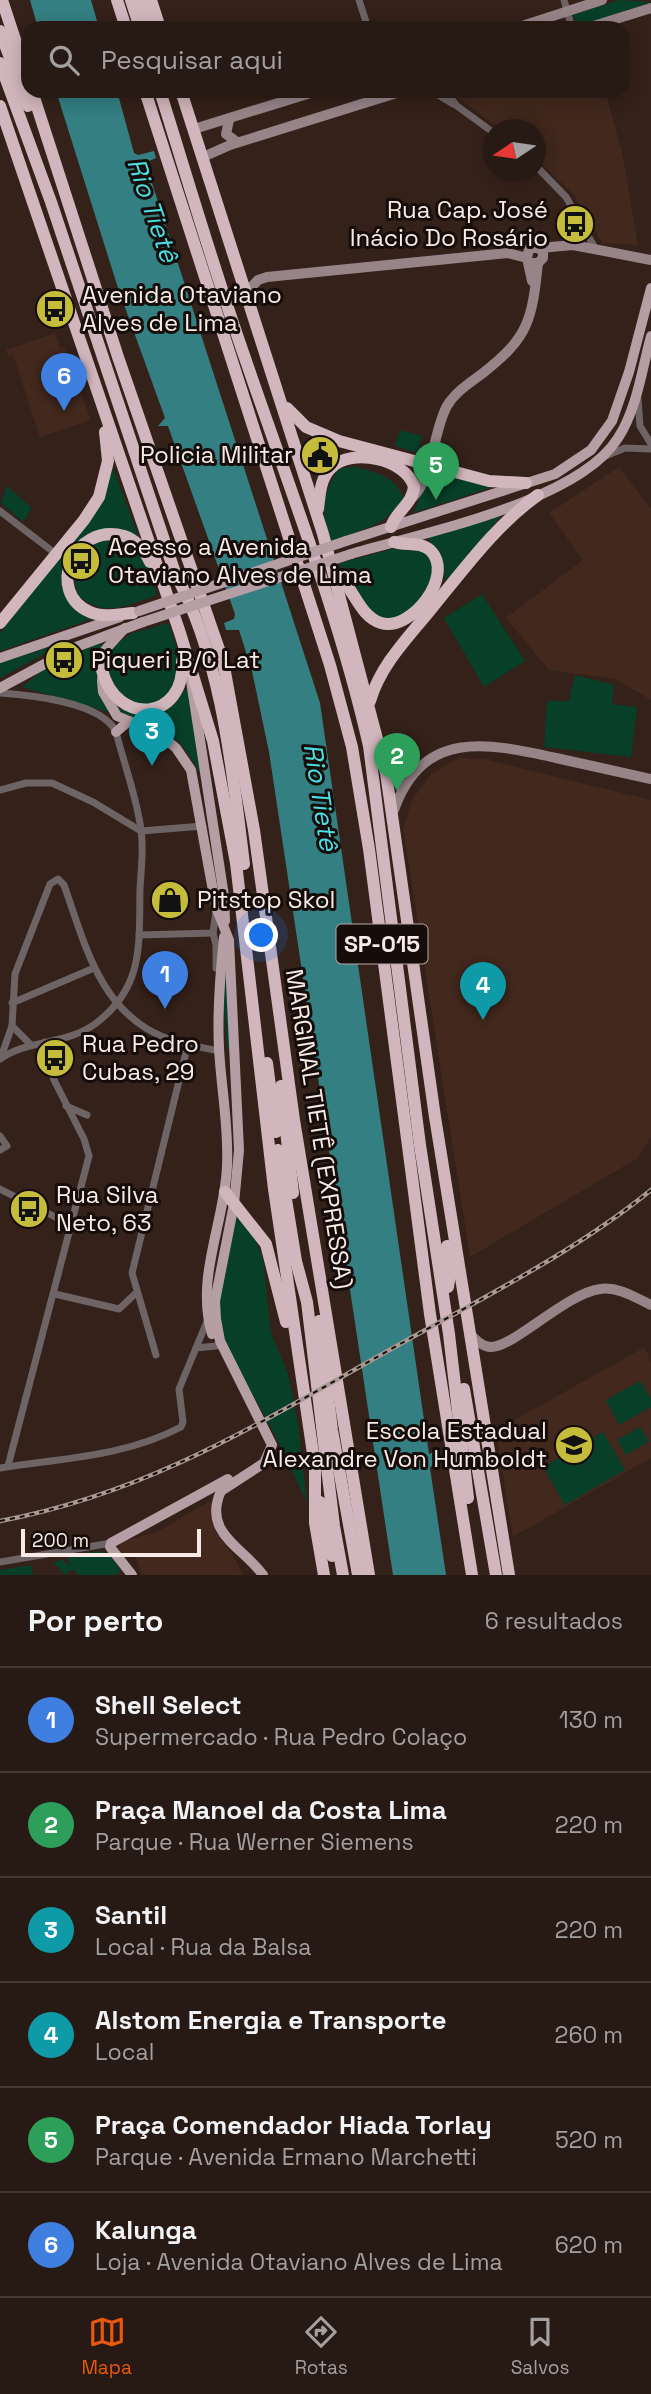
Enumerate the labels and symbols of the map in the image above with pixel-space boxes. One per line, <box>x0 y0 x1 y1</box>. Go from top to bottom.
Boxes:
north arrow <box>483 119 546 182</box>
water label: Rio Tietê <box>119 153 187 268</box>
place label: Rua Cap. José Inácio Do Rosário <box>350 194 548 253</box>
bus stop icon: Rua Cap. José Inácio Do Rosário <box>554 203 596 245</box>
place label: Avenida Otaviano Alves de Lima <box>82 279 282 338</box>
bus stop icon: Avenida Otaviano Alves de Lima <box>34 288 76 330</box>
pin: 6 <box>41 353 87 411</box>
public building icon: Policia Militar <box>299 434 341 476</box>
place label: Policia Militar <box>140 439 293 470</box>
pin: 5 <box>413 442 459 500</box>
place label: Acesso a Avenida Otaviano Alves de Lima <box>108 531 372 590</box>
bus stop icon: Acesso a Avenida Otaviano Alves de Lima <box>60 540 102 582</box>
bus stop icon: Piqueri B/C Lat <box>43 639 85 681</box>
place label: Piqueri B/C Lat <box>91 644 260 675</box>
pin: 3 <box>129 708 175 766</box>
pin: 2 <box>374 733 420 791</box>
water label: Rio Tietê <box>296 741 346 855</box>
shop icon: Pitstop Skol <box>149 879 191 921</box>
place label: Pitstop Skol <box>197 884 335 915</box>
your location <box>244 918 278 952</box>
road number: SP-015 <box>336 925 428 964</box>
pin: 1 <box>142 951 188 1009</box>
pin: 4 <box>460 962 506 1020</box>
street label: MARGINAL TIETÊ (EXPRESSA) <box>279 967 360 1291</box>
place label: Rua Pedro Cubas, 29 <box>82 1028 199 1087</box>
bus stop icon: Rua Pedro Cubas, 29 <box>34 1037 76 1079</box>
place label: Rua Silva Neto, 63 <box>56 1179 159 1238</box>
bus stop icon: Rua Silva Neto, 63 <box>8 1188 50 1230</box>
place label: Escola Estadual Alexandre Von Humboldt <box>263 1415 547 1474</box>
school or university icon: Escola Estadual Alexandre Von Humboldt <box>553 1424 595 1466</box>
scale bar <box>21 1526 201 1558</box>

